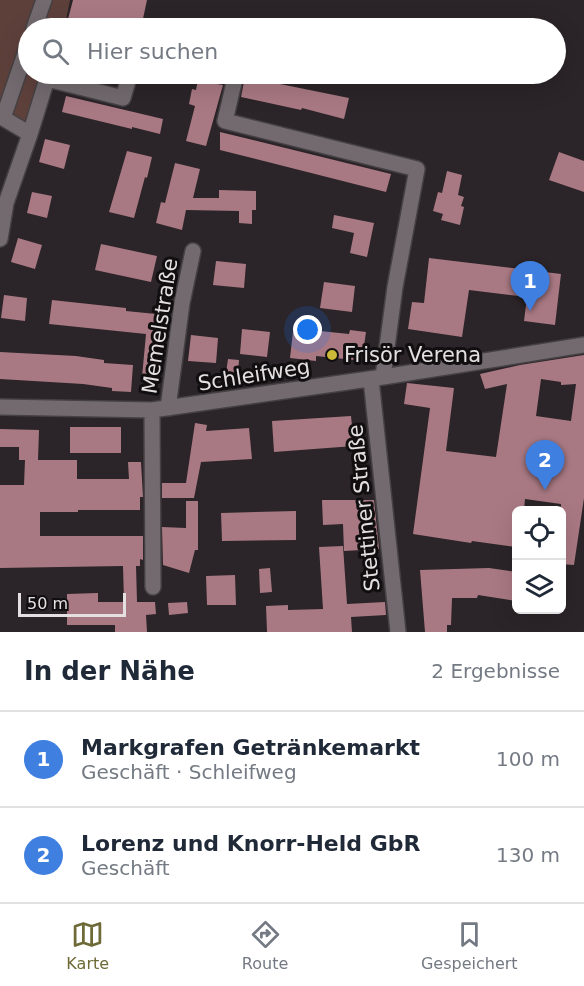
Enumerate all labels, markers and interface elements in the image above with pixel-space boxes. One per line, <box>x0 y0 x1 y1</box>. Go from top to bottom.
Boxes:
search box <box>18 18 566 84</box>
icon: search <box>39 35 72 68</box>
text: Hier suchen <box>87 39 218 64</box>
street label: Memelstraße <box>137 256 183 396</box>
pin: 1 <box>510 262 550 311</box>
your location <box>293 315 322 344</box>
place label: Frisör Verena <box>344 343 481 367</box>
marker: Frisör Verena <box>325 348 339 362</box>
street label: Schleifweg <box>196 354 312 396</box>
street label: Stettiner Straße <box>343 423 385 593</box>
pin: 2 <box>526 440 564 490</box>
map controls <box>512 506 566 614</box>
button: locate <box>512 506 566 560</box>
button: layers <box>512 560 566 614</box>
scale bar <box>18 590 126 618</box>
text: 50 m <box>27 594 68 613</box>
text: In der Nähe <box>24 656 195 686</box>
text: 2 Ergebnisse <box>431 659 560 683</box>
text: Markgrafen Getränkemarkt <box>81 735 420 760</box>
text: 1 <box>37 747 50 771</box>
text: 100 m <box>496 747 560 771</box>
text: Geschäft · Schleifweg <box>81 760 297 784</box>
text: Lorenz und Knorr-Held GbR <box>81 831 420 856</box>
text: 2 <box>37 843 50 867</box>
text: 130 m <box>496 843 560 867</box>
text: Geschäft <box>81 856 170 880</box>
tab: Karte <box>66 918 109 973</box>
tab: Route <box>242 918 288 973</box>
tab: Gespeichert <box>421 918 518 973</box>

